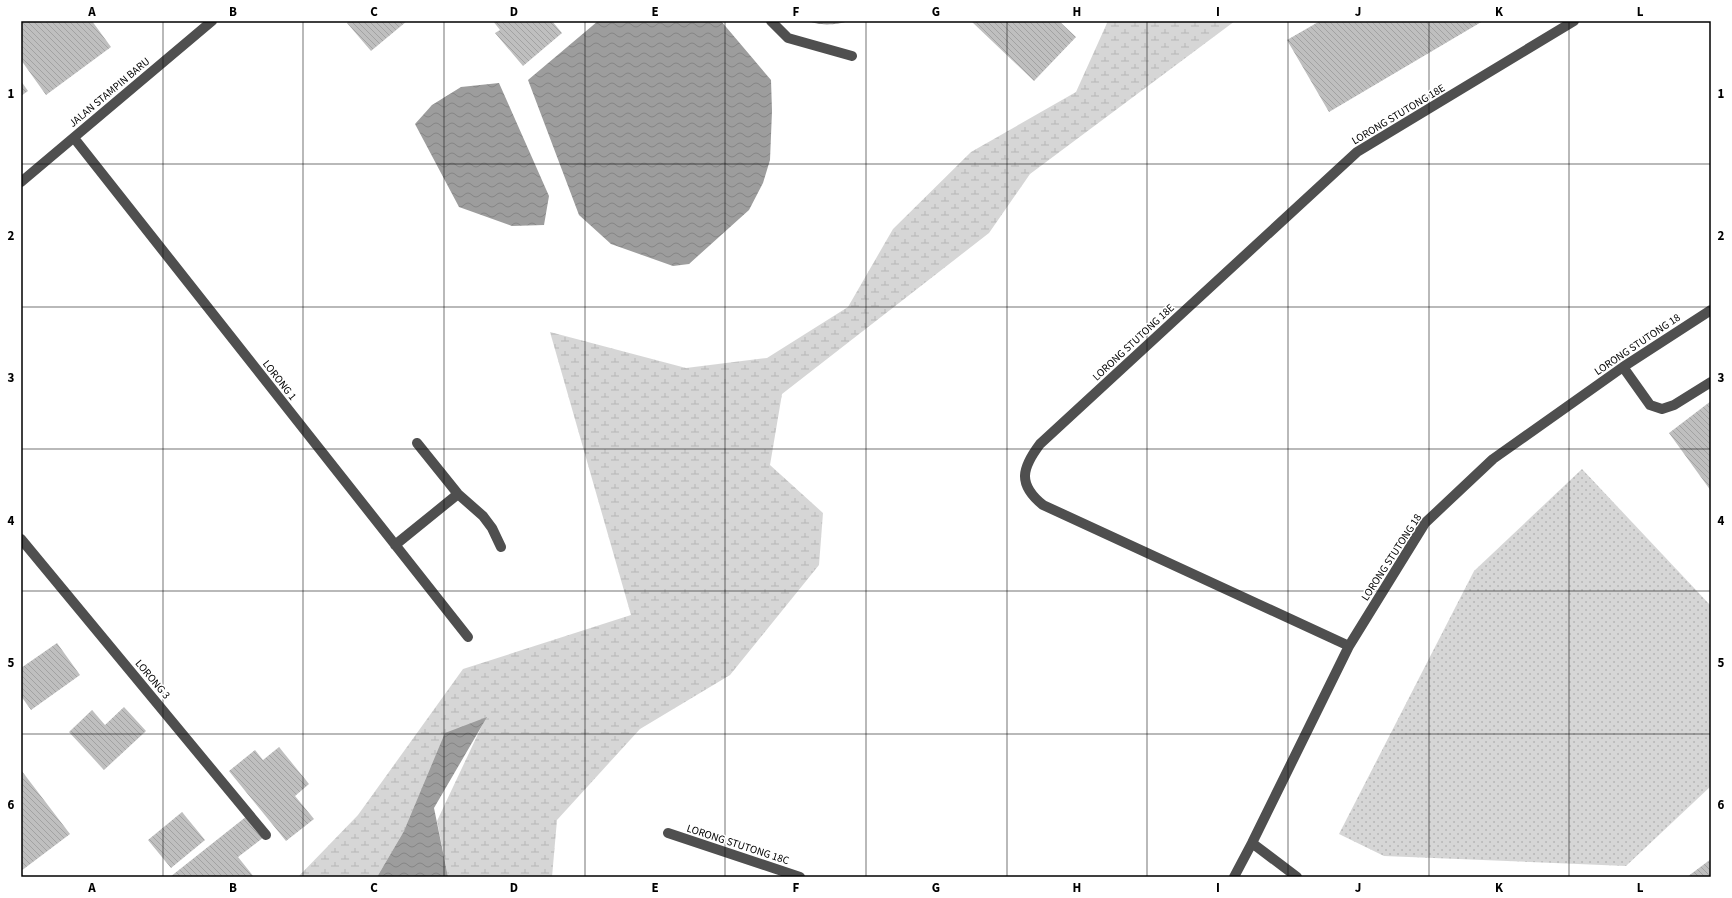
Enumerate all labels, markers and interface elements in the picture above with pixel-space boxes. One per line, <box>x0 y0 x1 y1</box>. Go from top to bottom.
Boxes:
text: A <box>87 3 96 21</box>
text: B <box>229 3 237 21</box>
text: C <box>370 3 378 21</box>
text: D <box>510 3 518 21</box>
text: E <box>651 3 659 21</box>
text: F <box>793 3 800 21</box>
text: G <box>932 3 940 21</box>
text: H <box>1073 3 1081 21</box>
text: I <box>1216 3 1220 21</box>
text: J <box>1355 3 1361 21</box>
text: K <box>1495 3 1504 21</box>
text: L <box>1637 3 1644 21</box>
street label: JALAN STAMPIN BARU <box>66 54 153 131</box>
street label: LORONG STUTONG 18E <box>1349 80 1448 148</box>
text: 1 <box>8 85 15 103</box>
text: 1 <box>1718 85 1725 103</box>
text: 2 <box>8 227 15 245</box>
text: 2 <box>1718 227 1725 245</box>
street label: LORONG STUTONG 18E <box>1089 300 1178 384</box>
street label: LORONG STUTONG 18 <box>1591 310 1684 379</box>
street label: LORONG 1 <box>259 357 300 404</box>
text: 3 <box>8 369 15 387</box>
text: 3 <box>1718 369 1725 387</box>
street label: LORONG STUTONG 18 <box>1358 511 1425 604</box>
text: 4 <box>8 512 15 530</box>
text: 4 <box>1718 512 1725 530</box>
text: 5 <box>8 654 15 672</box>
text: 5 <box>1718 654 1725 672</box>
street label: LORONG 3 <box>132 656 174 702</box>
text: 6 <box>8 796 15 814</box>
text: 6 <box>1718 796 1725 814</box>
street label: LORONG STUTONG 18C <box>685 821 791 868</box>
text: A <box>87 879 96 897</box>
text: B <box>229 879 237 897</box>
text: C <box>370 879 378 897</box>
text: D <box>510 879 518 897</box>
text: E <box>651 879 659 897</box>
text: F <box>793 879 800 897</box>
text: G <box>932 879 940 897</box>
text: H <box>1073 879 1081 897</box>
text: I <box>1216 879 1220 897</box>
text: J <box>1355 879 1361 897</box>
text: K <box>1495 879 1504 897</box>
text: L <box>1637 879 1644 897</box>

